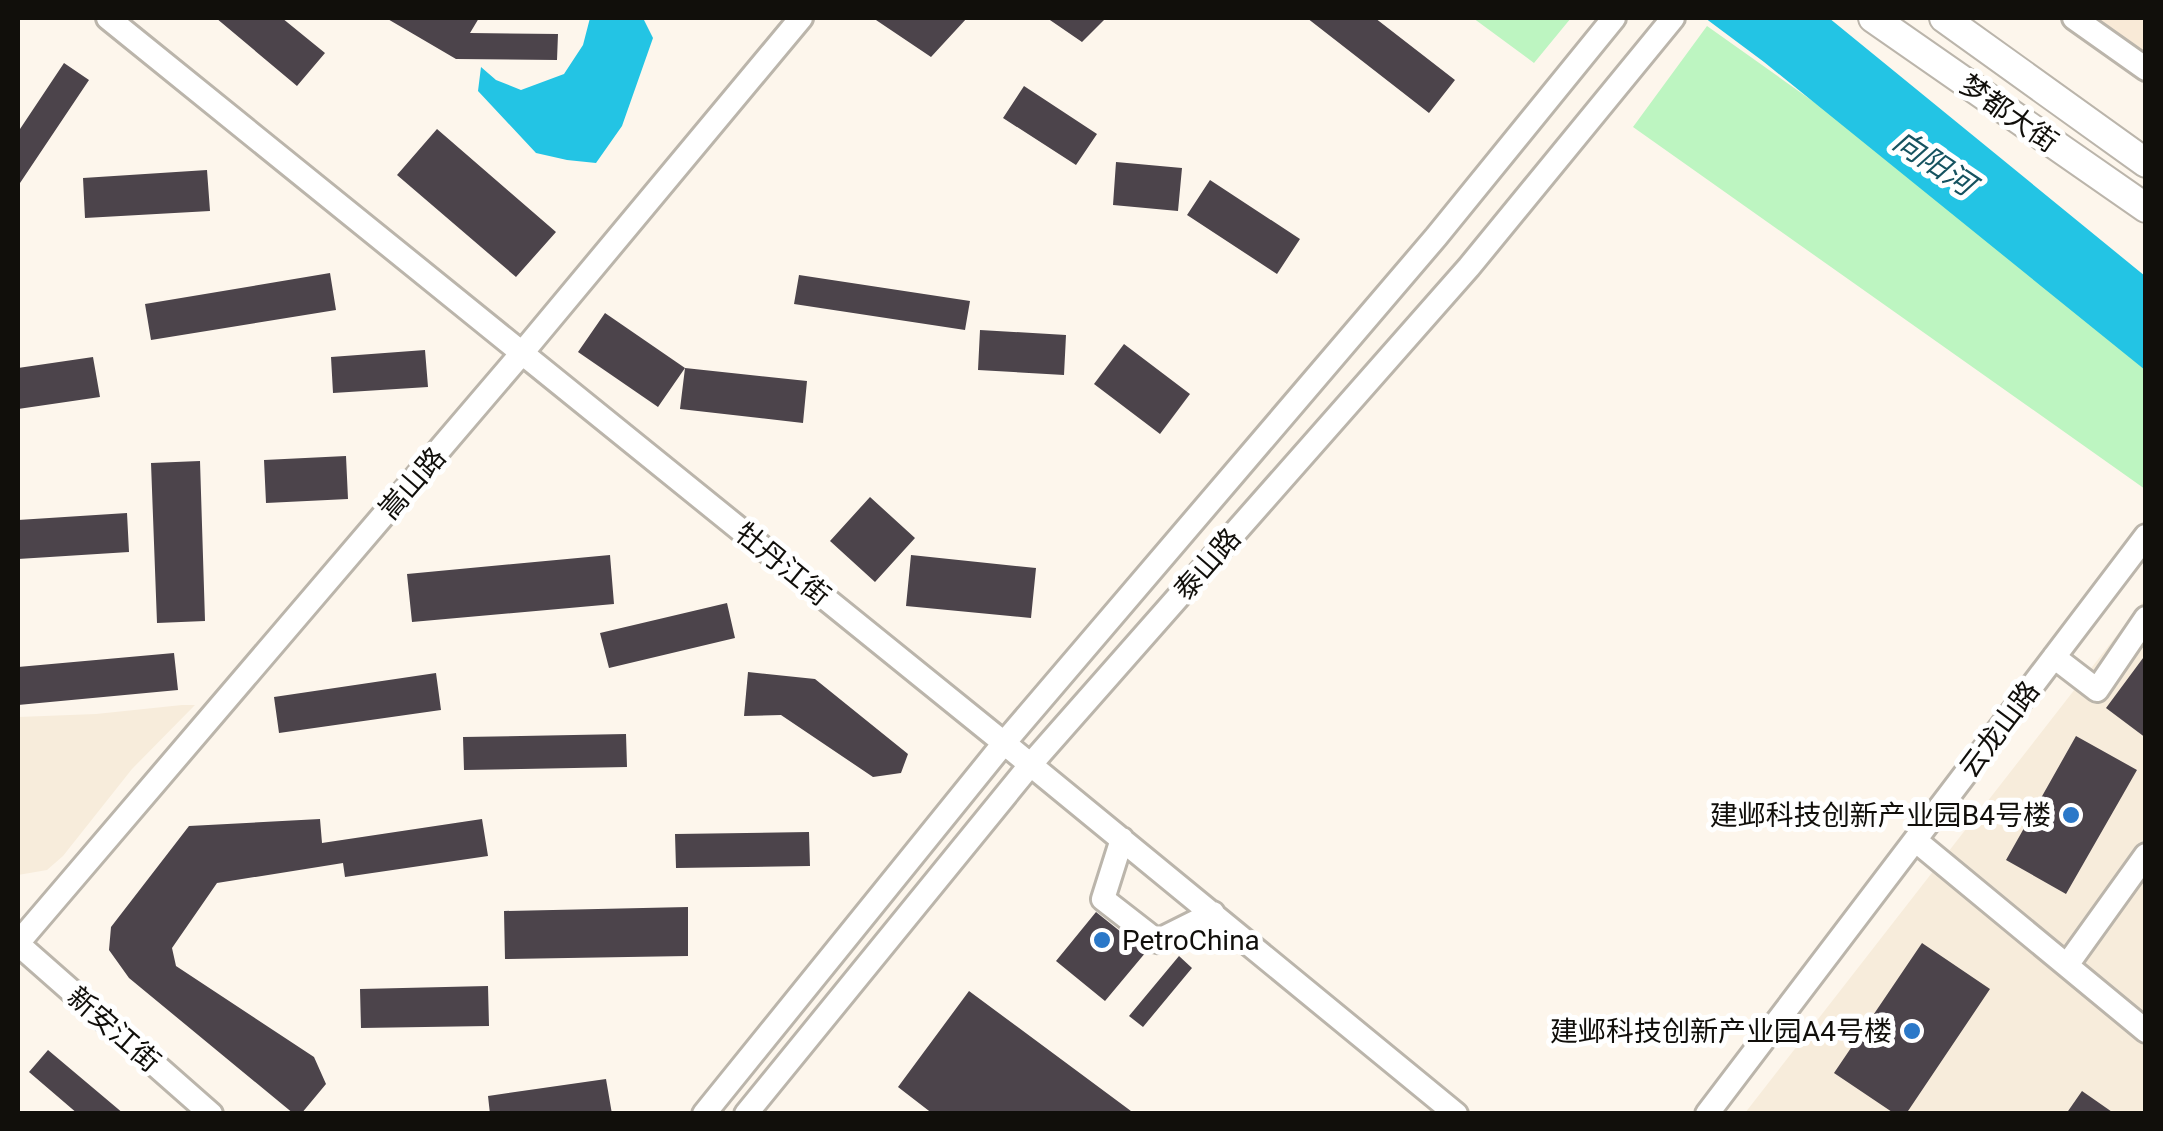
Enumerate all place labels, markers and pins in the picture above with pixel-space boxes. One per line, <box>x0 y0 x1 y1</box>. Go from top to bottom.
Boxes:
place label: 建邺科技创新产业园B4号楼 <box>1710 799 2051 832</box>
marker: 建邺科技创新产业园B4号楼 <box>2060 804 2082 826</box>
place label: PetroChina <box>1122 924 1260 957</box>
marker: PetroChina <box>1091 929 1113 951</box>
place label: 建邺科技创新产业园A4号楼 <box>1550 1015 1892 1048</box>
marker: 建邺科技创新产业园A4号楼 <box>1901 1020 1923 1042</box>

